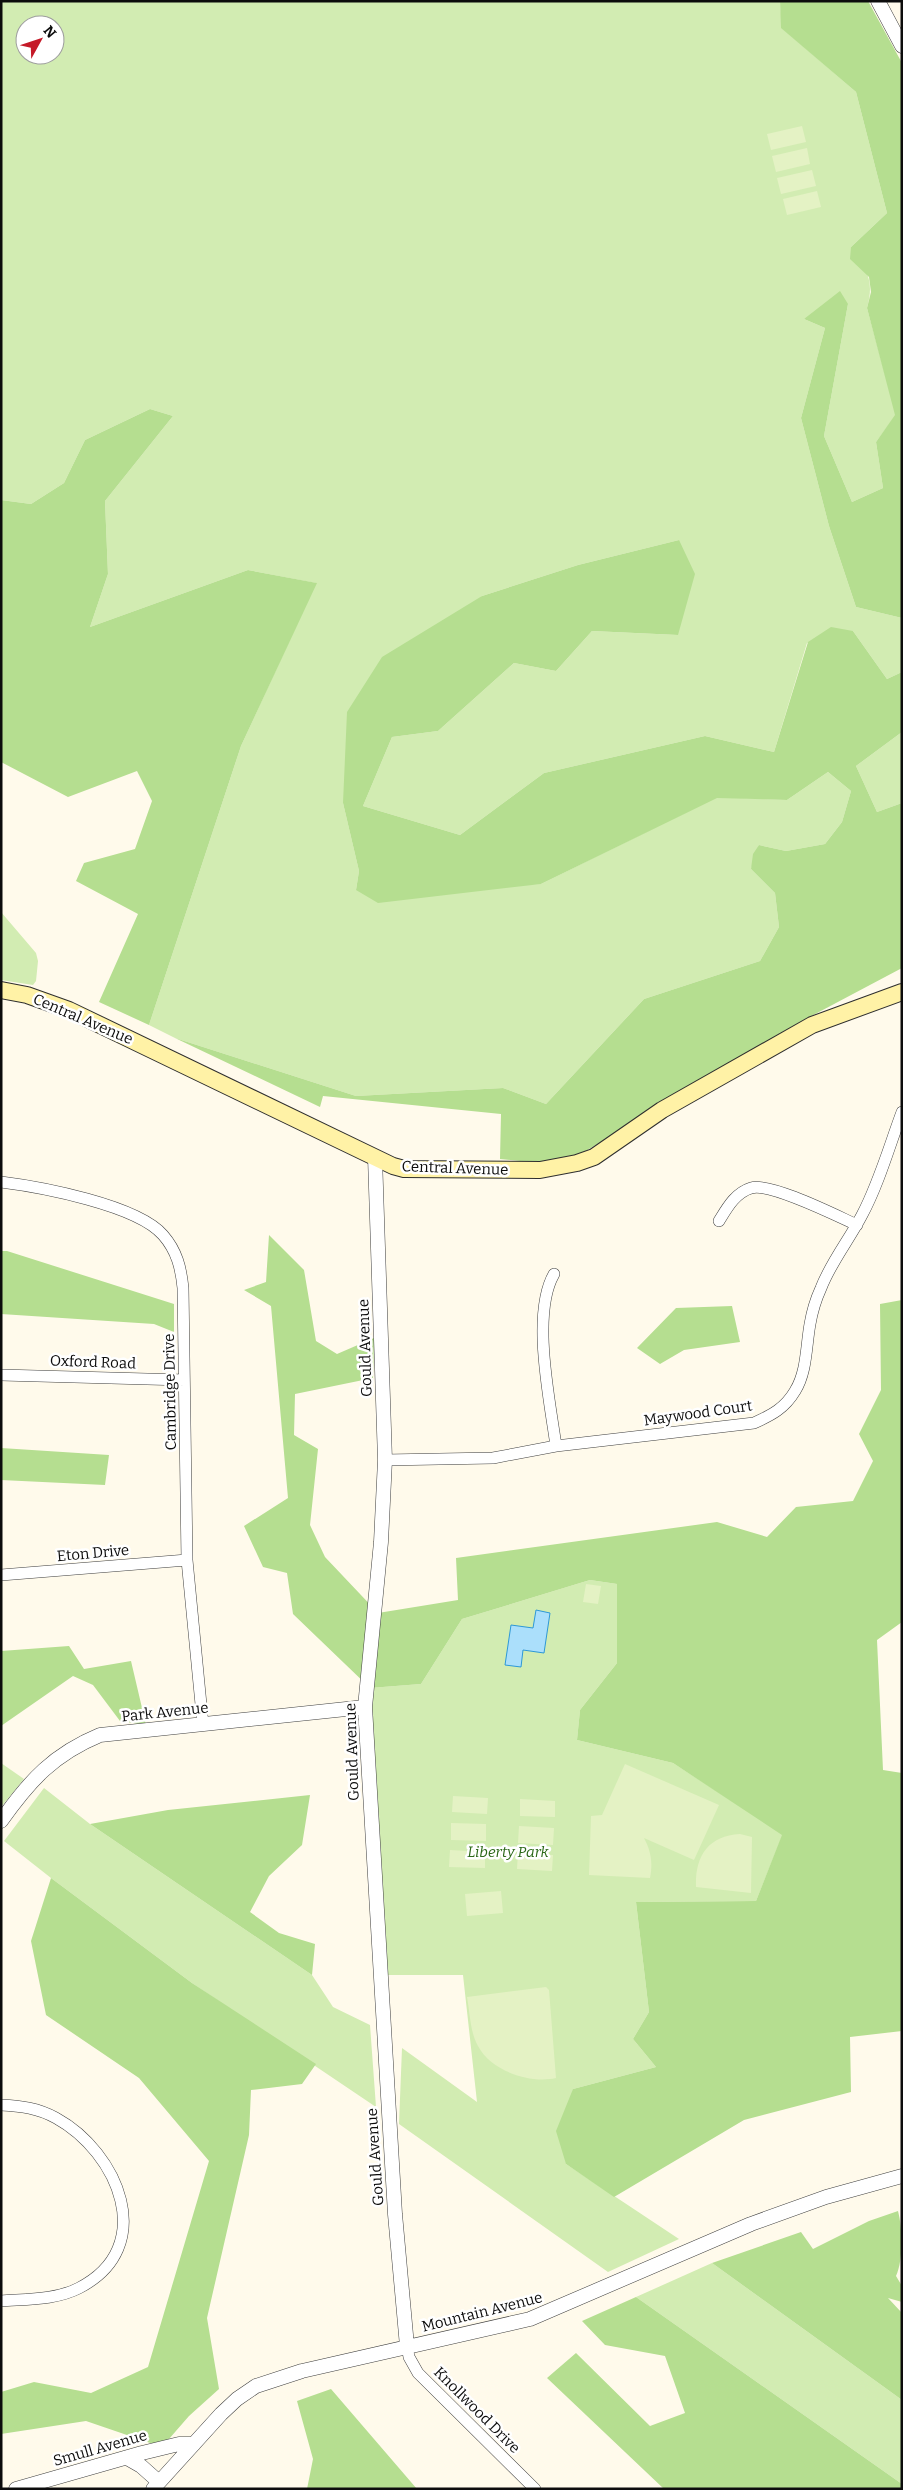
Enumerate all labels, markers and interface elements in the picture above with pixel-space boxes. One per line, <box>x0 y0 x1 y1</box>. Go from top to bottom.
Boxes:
north arrow <box>15 15 65 65</box>
text: N <box>40 22 60 42</box>
street label: Central Avenue <box>30 990 136 1048</box>
street label: Central Avenue <box>401 1157 509 1179</box>
street label: Gould Avenue <box>354 1299 376 1397</box>
street label: Cambridge Drive <box>160 1333 180 1451</box>
street label: Oxford Road <box>50 1352 136 1372</box>
street label: Maywood Court <box>643 1396 754 1430</box>
street label: Eton Drive <box>56 1541 130 1565</box>
street label: Park Avenue <box>121 1698 209 1726</box>
street label: Gould Avenue <box>341 1703 363 1801</box>
park label: Liberty Park <box>467 1843 550 1861</box>
street label: Gould Avenue <box>363 2108 387 2206</box>
street label: Mountain Avenue <box>420 2288 544 2336</box>
street label: Knollwood Drive <box>430 2363 524 2457</box>
street label: Smull Avenue <box>51 2426 149 2470</box>

